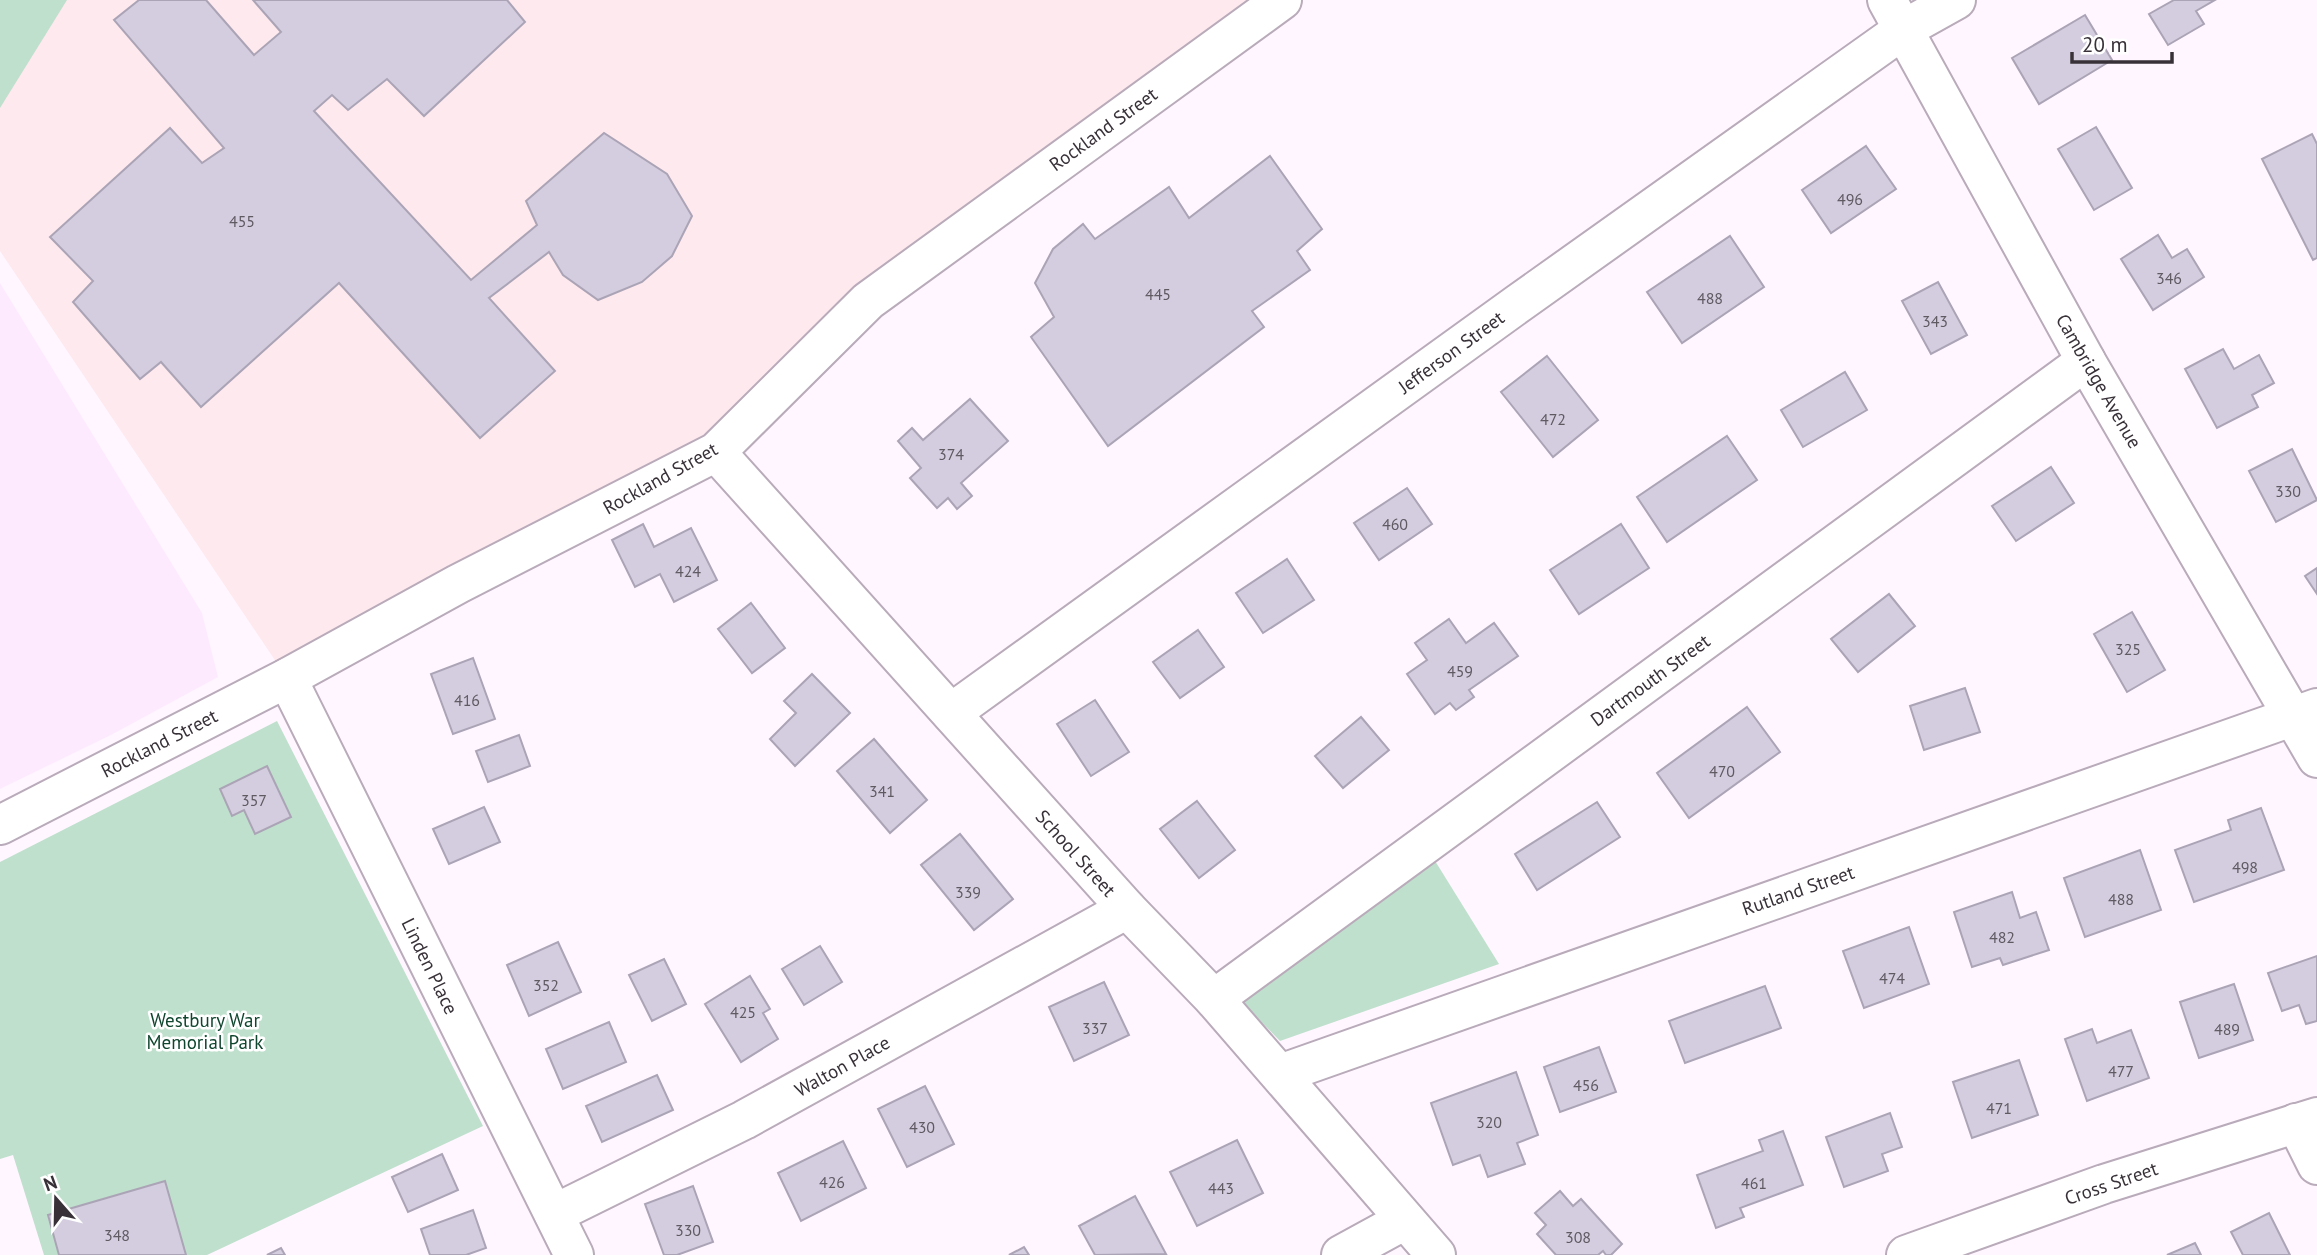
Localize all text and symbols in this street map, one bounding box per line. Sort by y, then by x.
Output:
scale bar [2072,21,2172,65]
text: 20 m [2082,31,2128,58]
street label: Rockland Street [1044,82,1162,176]
house number: 496 [1837,189,1863,209]
house number: 455 [229,211,255,231]
house number: 346 [2156,268,2182,288]
house number: 445 [1145,284,1171,304]
house number: 488 [1697,288,1723,308]
street label: Jefferson Street [1392,305,1509,399]
street label: Cambridge Avenue [2051,310,2147,452]
house number: 343 [1922,311,1948,331]
house number: 472 [1540,409,1566,429]
street label: Rockland Street [598,436,722,519]
house number: 374 [938,444,964,464]
house number: 330 [2275,481,2301,501]
house number: 460 [1382,514,1408,534]
house number: 424 [675,561,701,581]
street label: Dartmouth Street [1586,628,1715,731]
house number: 325 [2115,639,2141,659]
house number: 459 [1447,661,1473,681]
house number: 416 [454,690,480,710]
street label: Rockland Street [97,703,222,783]
house number: 470 [1709,761,1735,781]
house number: 341 [869,781,895,801]
house number: 357 [241,790,267,810]
street label: School Street [1031,805,1122,902]
house number: 498 [2232,857,2258,877]
street label: Rutland Street [1739,859,1858,920]
house number: 339 [955,882,981,902]
house number: 488 [2108,889,2134,909]
street label: Linden Place [396,914,464,1018]
house number: 482 [1989,927,2015,947]
house number: 474 [1879,968,1905,988]
house number: 352 [533,975,559,995]
house number: 425 [730,1002,756,1022]
park label: Westbury War Memorial Park [147,1008,263,1054]
house number: 337 [1082,1018,1108,1038]
house number: 489 [2214,1019,2240,1039]
street label: Walton Place [790,1030,894,1102]
house number: 477 [2108,1061,2134,1081]
house number: 456 [1573,1075,1599,1095]
house number: 471 [1986,1098,2012,1118]
house number: 320 [1476,1112,1502,1132]
house number: 430 [909,1117,935,1137]
street label: Cross Street [2061,1156,2161,1210]
north arrow [21,1164,91,1234]
text: N [40,1170,60,1196]
house number: 426 [819,1172,845,1192]
house number: 461 [1741,1173,1767,1193]
house number: 443 [1208,1178,1234,1198]
house number: 330 [675,1220,701,1240]
house number: 348 [104,1225,130,1245]
house number: 308 [1565,1227,1591,1247]

